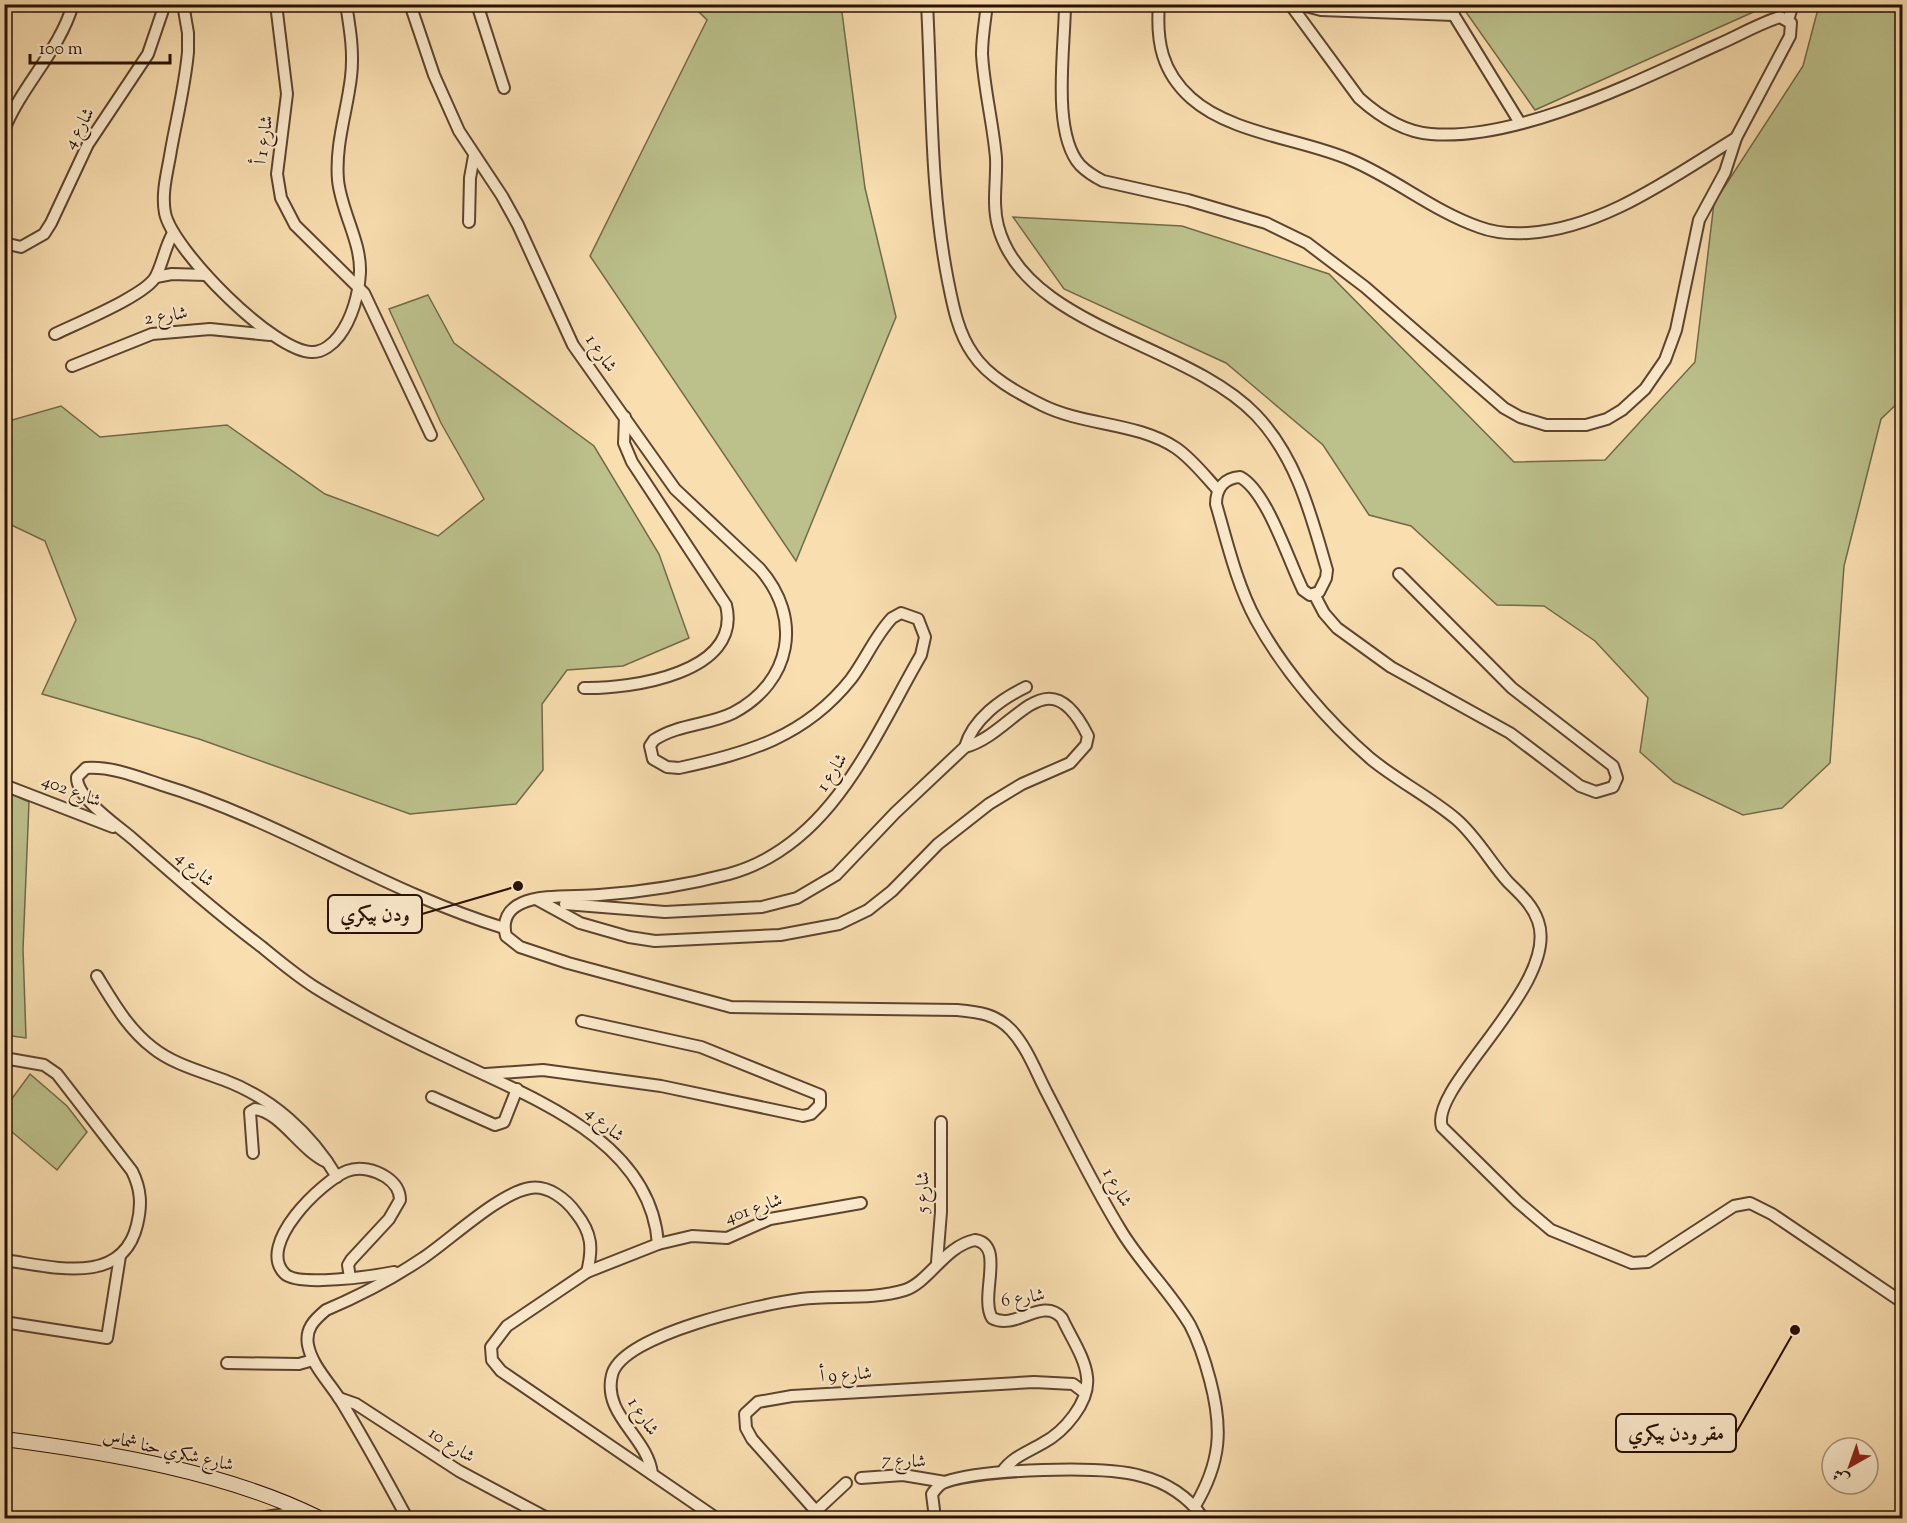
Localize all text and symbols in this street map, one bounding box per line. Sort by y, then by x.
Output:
scale bar [30,27,170,65]
text: 100 m [39,37,83,63]
street label: شارع 4 [58,103,102,155]
street label: شارع 1 أ [247,114,281,166]
street label: شارع 2 [143,301,189,333]
street label: شارع 1 [578,330,622,378]
street label: شارع 1 [811,749,855,797]
street label: شارع 402 [38,769,104,815]
street label: شارع 4 [169,846,219,894]
callout: ودن بيكري [328,895,422,933]
text: ودن بيكري [340,902,410,931]
street label: شارع 4 [579,1101,629,1149]
street label: شارع 1 [1095,1164,1137,1212]
street label: شارع 5 [911,1171,937,1214]
street label: شارع 401 [722,1188,786,1232]
street label: شارع 6 [999,1283,1047,1315]
street label: شارع 9 أ [819,1359,873,1391]
street label: شارع 1 [620,1393,664,1441]
callout: مقر ودن بيكري [1616,1414,1736,1452]
street label: شارع 10 [423,1421,479,1471]
text: مقر ودن بيكري [1628,1421,1724,1450]
street label: شارع شكري حنا شماس [100,1424,236,1480]
north arrow [1820,1436,1880,1496]
street label: شارع 7 [881,1448,927,1476]
text: ش [1828,1462,1855,1489]

